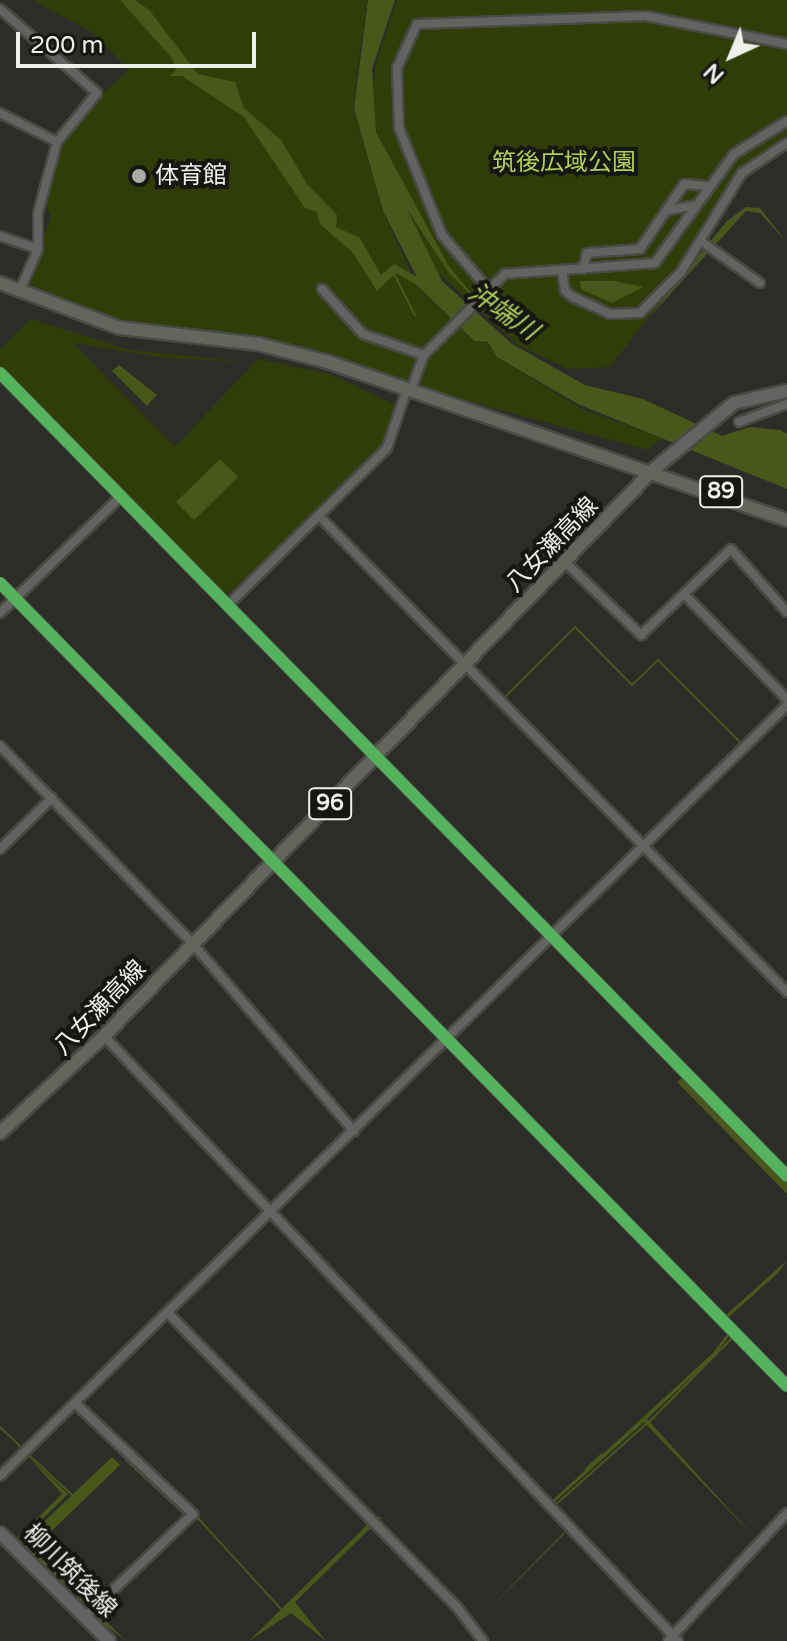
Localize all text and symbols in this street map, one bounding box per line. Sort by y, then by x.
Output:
scale bar [20,16,260,66]
north arrow [691,16,771,96]
text: 200 m [30,31,104,60]
text: N [699,58,730,89]
park label: 筑後広域公園 [492,149,636,177]
place label: 体育館 [155,162,227,190]
marker: 体育館 [130,167,148,185]
water label: 沖端川 [462,277,544,347]
road number: 89 [699,474,743,510]
street label: 八女瀬高線 [500,492,604,598]
road number: 96 [308,786,352,822]
street label: 八女瀬高線 [48,955,152,1061]
street label: 柳川筑後線 [17,1518,123,1624]

